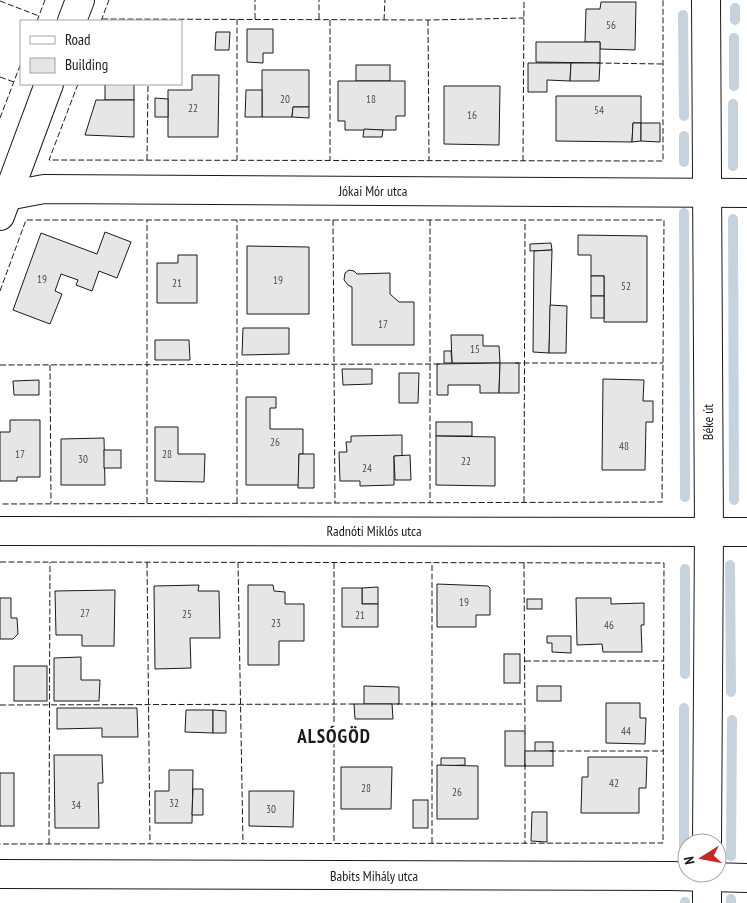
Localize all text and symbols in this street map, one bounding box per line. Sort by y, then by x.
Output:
house number: 56 [606,18,616,32]
legend [20,20,182,85]
text: Road [65,30,91,49]
text: Building [65,55,108,74]
house number: 20 [280,92,290,106]
house number: 18 [366,92,376,106]
house number: 22 [188,101,198,115]
house number: 54 [594,103,604,117]
house number: 16 [467,108,477,122]
street label: Jókai Mór utca [338,182,407,200]
house number: 19 [37,272,47,286]
house number: 19 [273,273,283,287]
house number: 21 [172,276,182,290]
house number: 52 [621,279,631,293]
house number: 17 [378,317,388,331]
house number: 15 [470,342,480,356]
street label: Béke út [699,404,717,440]
house number: 26 [270,435,280,449]
house number: 48 [619,439,629,453]
house number: 17 [15,447,25,461]
house number: 28 [162,447,172,461]
house number: 30 [78,452,88,466]
house number: 22 [461,454,471,468]
house number: 24 [362,461,372,475]
street label: Radnóti Miklós utca [326,522,422,540]
house number: 19 [459,595,469,609]
house number: 27 [80,606,90,620]
house number: 25 [182,607,192,621]
house number: 21 [355,608,365,622]
house number: 23 [271,616,281,630]
house number: 46 [604,618,614,632]
district label: ALSÓGÖD [296,724,371,748]
house number: 44 [621,724,631,738]
house number: 42 [609,776,619,790]
house number: 28 [361,781,371,795]
house number: 26 [452,785,462,799]
house number: 32 [169,796,179,810]
house number: 34 [71,798,81,812]
house number: 30 [266,802,276,816]
north arrow [677,833,727,883]
text: N [680,855,699,866]
street label: Babits Mihály utca [330,867,418,885]

